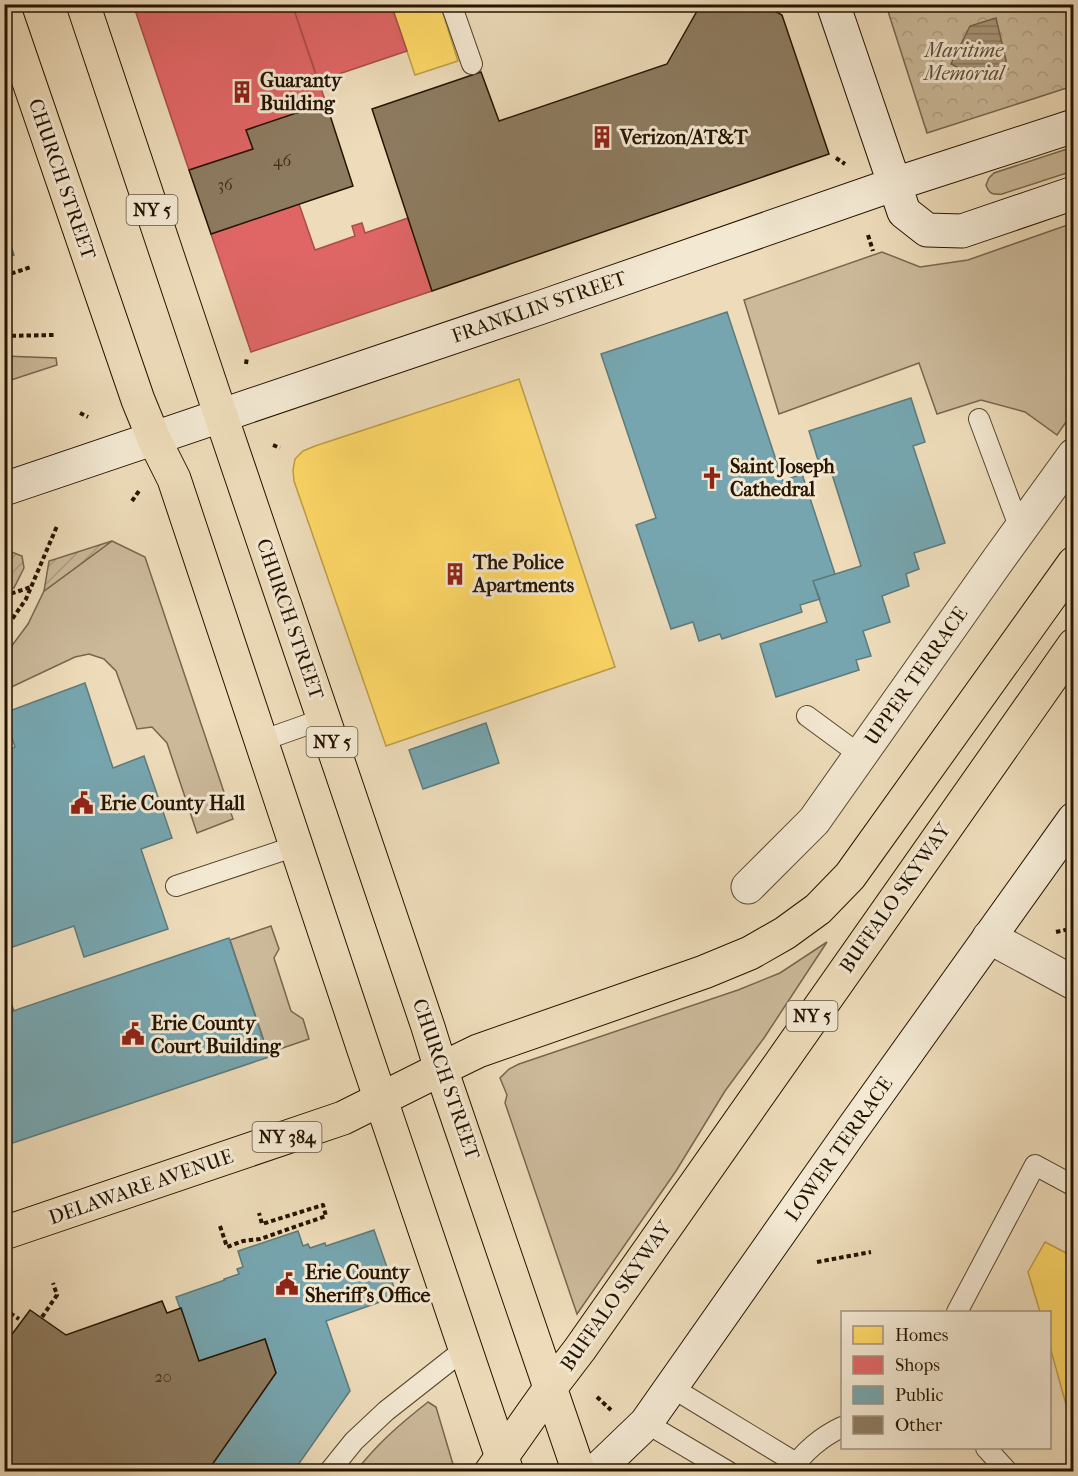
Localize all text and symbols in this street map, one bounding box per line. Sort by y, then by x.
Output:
park label: Maritime Memorial [922,39,1006,85]
place label: Guaranty Building [260,69,343,115]
building icon: Guaranty Building [229,79,255,105]
street label: CHURCH STREET [24,96,100,263]
building icon: Verizon/AT&T [589,124,615,150]
place label: Verizon/AT&T [619,126,749,149]
house number: 46 [273,151,291,170]
house number: 36 [217,175,233,194]
road number: NY 5 [126,195,178,225]
street label: FRANKLIN STREET [449,266,630,348]
place label: Saint Joseph Cathedral [730,455,836,501]
church icon: Saint Joseph Cathedral [699,465,725,491]
street label: CHURCH STREET [252,536,328,703]
place label: The Police Apartments [471,551,575,597]
building icon: The Police Apartments [442,561,468,587]
street label: UPPER TERRACE [860,602,972,750]
road number: NY 5 [306,727,358,757]
public building icon: Erie County Hall [69,790,95,816]
place label: Erie County Hall [100,792,246,815]
street label: BUFFALO SKYWAY [835,818,956,977]
street label: CHURCH STREET [408,996,484,1163]
road number: NY 5 [786,1001,838,1031]
place label: Erie County Court Building [151,1012,282,1058]
public building icon: Erie County Court Building [120,1021,146,1047]
street label: LOWER TERRACE [781,1072,897,1226]
road number: NY 384 [252,1122,322,1152]
street label: DELAWARE AVENUE [46,1145,236,1229]
street label: BUFFALO SKYWAY [556,1216,677,1375]
place label: Erie County Sheriff's Office [305,1261,430,1307]
public building icon: Erie County Sheriff's Office [274,1271,300,1297]
legend [841,1311,1051,1449]
text: Homes [895,1325,949,1346]
text: Shops [895,1355,940,1376]
house number: 20 [154,1367,172,1386]
text: Public [895,1385,943,1406]
text: Other [895,1415,943,1436]

